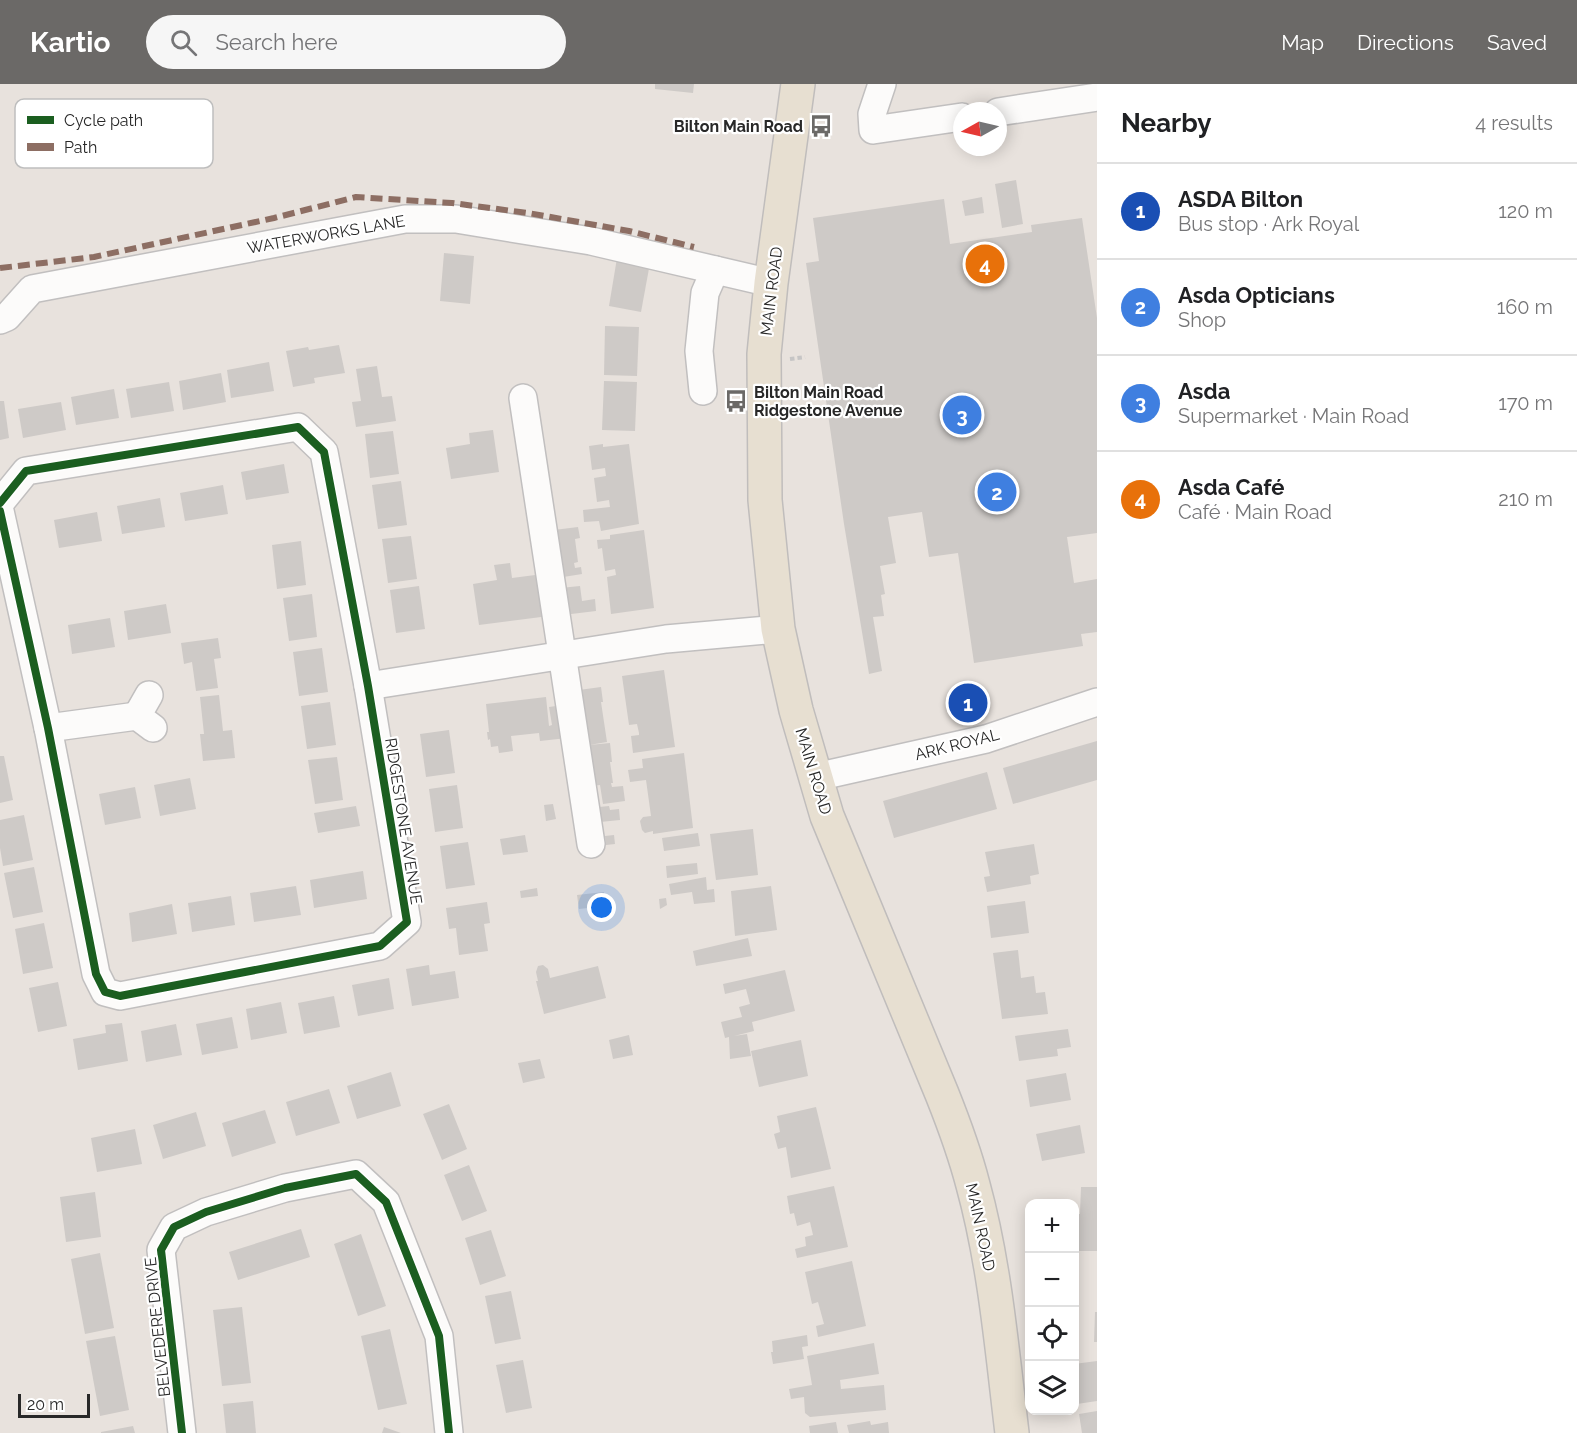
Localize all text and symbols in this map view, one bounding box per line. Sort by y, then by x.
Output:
search box [146,15,566,69]
text: Kartio [30,26,110,59]
icon: search [167,26,200,59]
text: Search here [215,29,338,55]
text: Map [1281,30,1324,55]
text: Directions [1357,30,1454,55]
text: Saved [1487,30,1547,55]
legend [15,99,213,168]
north arrow [953,102,1007,156]
text: Nearby [1121,108,1211,138]
text: Cycle path [64,111,143,130]
text: 4 results [1475,111,1553,135]
bus stop icon: Bilton Main Road [808,113,834,139]
place label: Bilton Main Road [674,117,803,136]
text: Path [64,138,97,157]
text: ASDA Bilton [1178,186,1303,212]
text: 1 [1136,199,1145,223]
text: 120 m [1498,199,1553,223]
street label: WATERWORKS LANE [246,211,407,258]
text: Bus stop · Ark Royal [1178,212,1359,236]
pin: 4 [966,242,1004,286]
street label: MAIN ROAD [757,245,786,337]
text: Asda Opticians [1178,282,1335,308]
text: 2 [1135,295,1146,319]
text: 160 m [1497,295,1553,319]
text: Shop [1178,308,1226,332]
text: Asda [1178,378,1230,404]
place label: Bilton Main Road Ridgestone Avenue [754,383,903,420]
bus stop icon: Bilton Main Road Ridgestone Avenue [723,388,749,414]
text: 3 [1135,391,1146,415]
text: 170 m [1498,391,1553,415]
pin: 3 [942,392,982,438]
text: Supermarket · Main Road [1178,404,1409,428]
pin: 2 [978,470,1016,514]
text: Asda Café [1178,474,1284,500]
text: 4 [1135,487,1146,511]
text: 210 m [1498,487,1553,511]
text: Café · Main Road [1178,500,1332,524]
pin: 1 [948,680,988,726]
street label: ARK ROYAL [913,725,1002,764]
street label: MAIN ROAD [791,726,836,817]
street label: RIDGESTONE AVENUE [381,736,426,906]
your location [587,893,616,922]
street label: MAIN ROAD [962,1181,999,1273]
map controls [1025,1199,1079,1415]
button: + [1025,1199,1079,1253]
button: − [1025,1253,1079,1307]
street label: BELVEDERE DRIVE [141,1256,174,1398]
button: locate [1025,1307,1079,1361]
button: layers [1025,1361,1079,1415]
scale bar [18,1391,90,1418]
text: 20 m [27,1395,64,1414]

